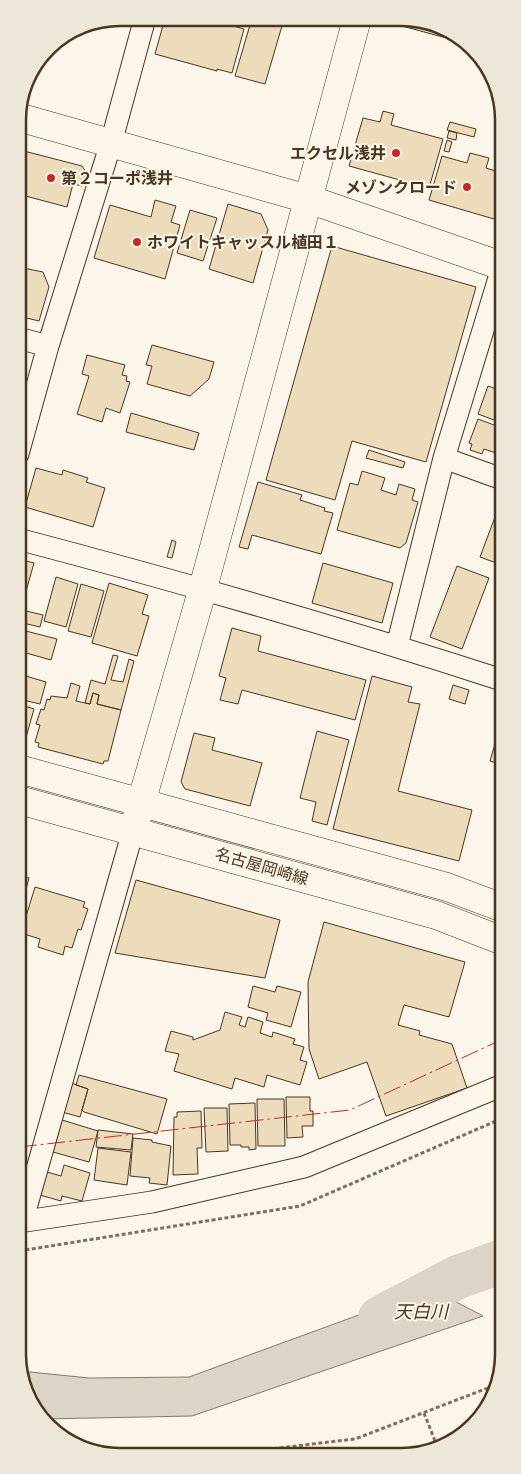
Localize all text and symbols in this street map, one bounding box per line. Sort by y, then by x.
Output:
place label: エクセル浅井 [290,143,386,163]
marker: エクセル浅井 [390,147,402,159]
place label: 第２コーポ浅井 [61,168,173,188]
marker: 第２コーポ浅井 [45,172,57,184]
place label: メゾンクロード [345,177,457,197]
marker: メゾンクロード [461,181,473,193]
place label: ホワイトキャッスル植田１ [147,232,339,252]
marker: ホワイトキャッスル植田１ [131,236,143,248]
street label: 名古屋岡崎線 [213,843,311,889]
water label: 天白川 [394,1300,450,1322]

